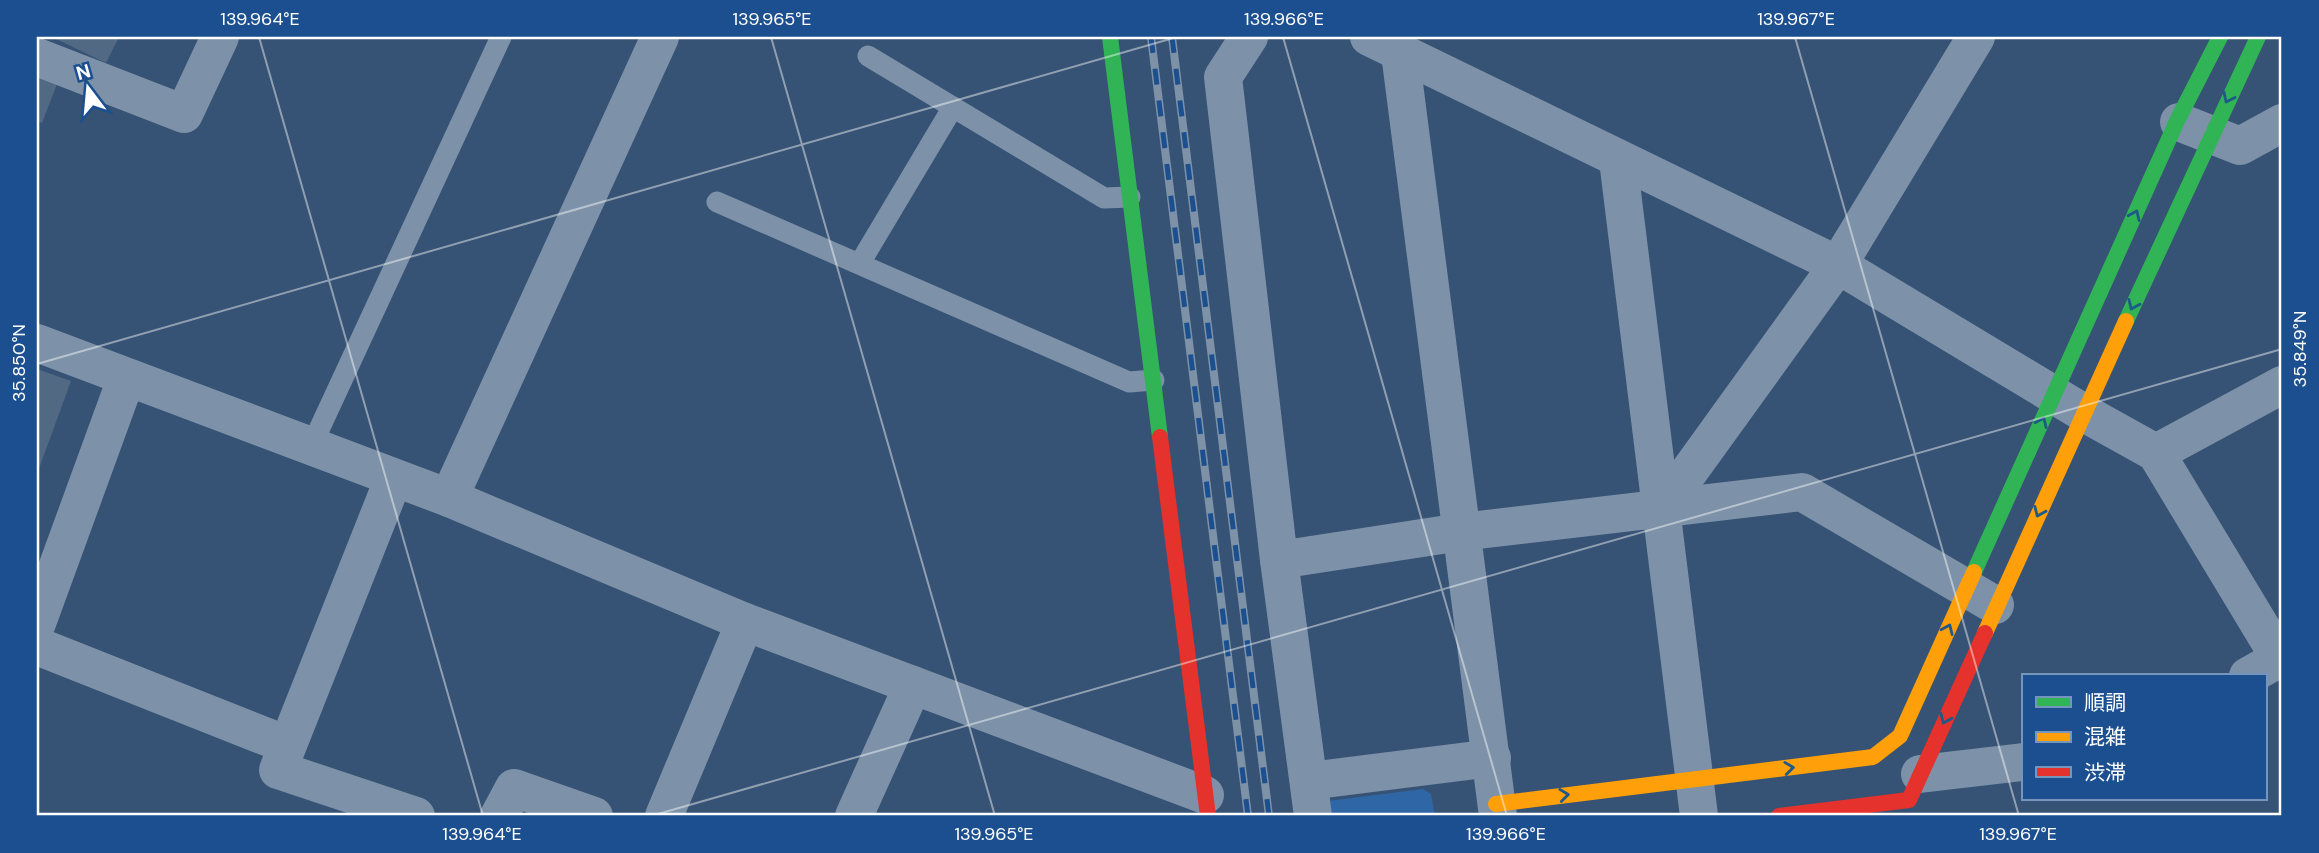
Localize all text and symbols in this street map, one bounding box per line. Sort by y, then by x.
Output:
text: 139.964°E [220,7,300,31]
text: 139.965°E [732,7,812,31]
text: 139.966°E [1244,7,1324,31]
text: 139.967°E [1757,7,1835,31]
north arrow [52,52,122,122]
text: N [73,58,94,86]
one-way arrow [2222,91,2236,103]
one-way arrow [2127,209,2141,222]
one-way arrow [2127,298,2141,310]
text: 35.849°N [2288,311,2312,387]
text: 35.850°N [7,324,31,402]
one-way arrow [2034,417,2048,429]
one-way arrow [2033,505,2047,517]
one-way arrow [1940,624,1954,636]
legend [2022,674,2266,800]
text: 順調 [2084,689,2126,717]
one-way arrow [1939,712,1953,724]
text: 混雑 [2084,723,2126,751]
text: 渋滞 [2084,759,2126,787]
one-way arrow [1784,760,1795,775]
one-way arrow [1558,788,1570,803]
text: 139.964°E [442,822,522,846]
text: 139.965°E [954,822,1034,846]
text: 139.966°E [1466,822,1546,846]
text: 139.967°E [1979,822,2057,846]

